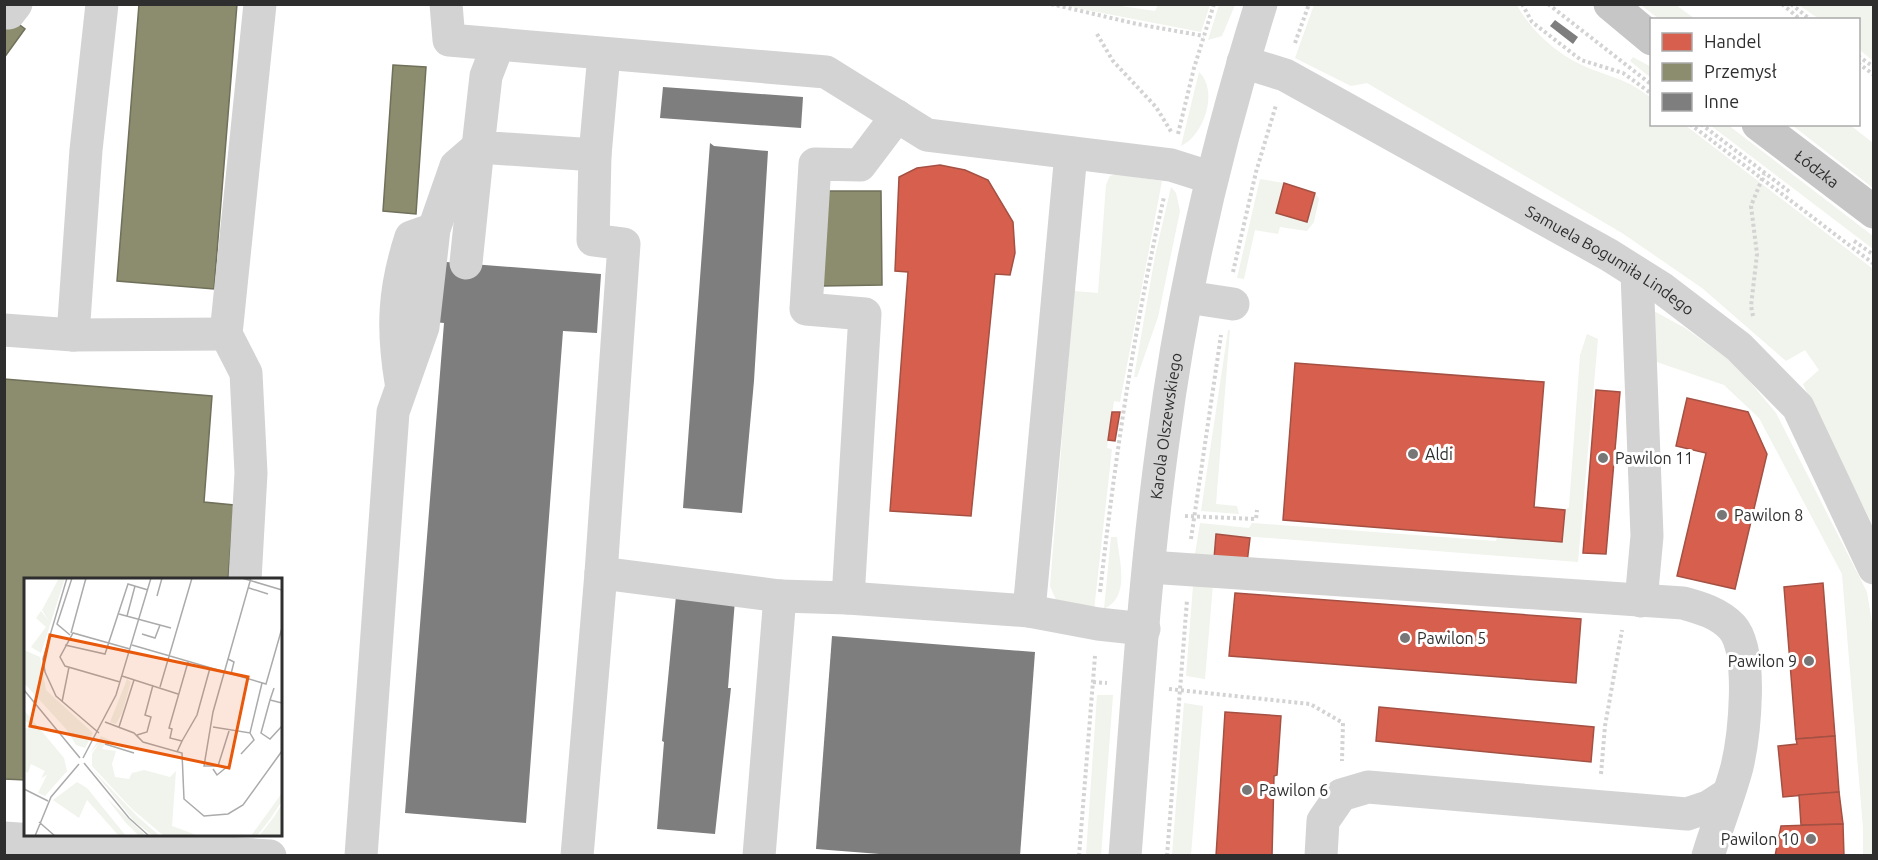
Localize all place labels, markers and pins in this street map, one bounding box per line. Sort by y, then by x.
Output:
place label: Aldi [1425,445,1453,463]
marker: Aldi [1406,447,1420,461]
place label: Pawilon 11 [1615,449,1693,467]
marker: Pawilon 11 [1596,451,1610,465]
place label: Pawilon 8 [1734,506,1803,524]
marker: Pawilon 8 [1715,508,1729,522]
place label: Pawilon 5 [1417,629,1486,647]
marker: Pawilon 5 [1398,631,1412,645]
place label: Pawilon 9 [1728,652,1797,670]
marker: Pawilon 9 [1802,654,1816,668]
place label: Pawilon 6 [1259,781,1328,799]
marker: Pawilon 6 [1240,783,1254,797]
place label: Pawilon 10 [1721,830,1799,848]
marker: Pawilon 10 [1804,832,1818,846]

